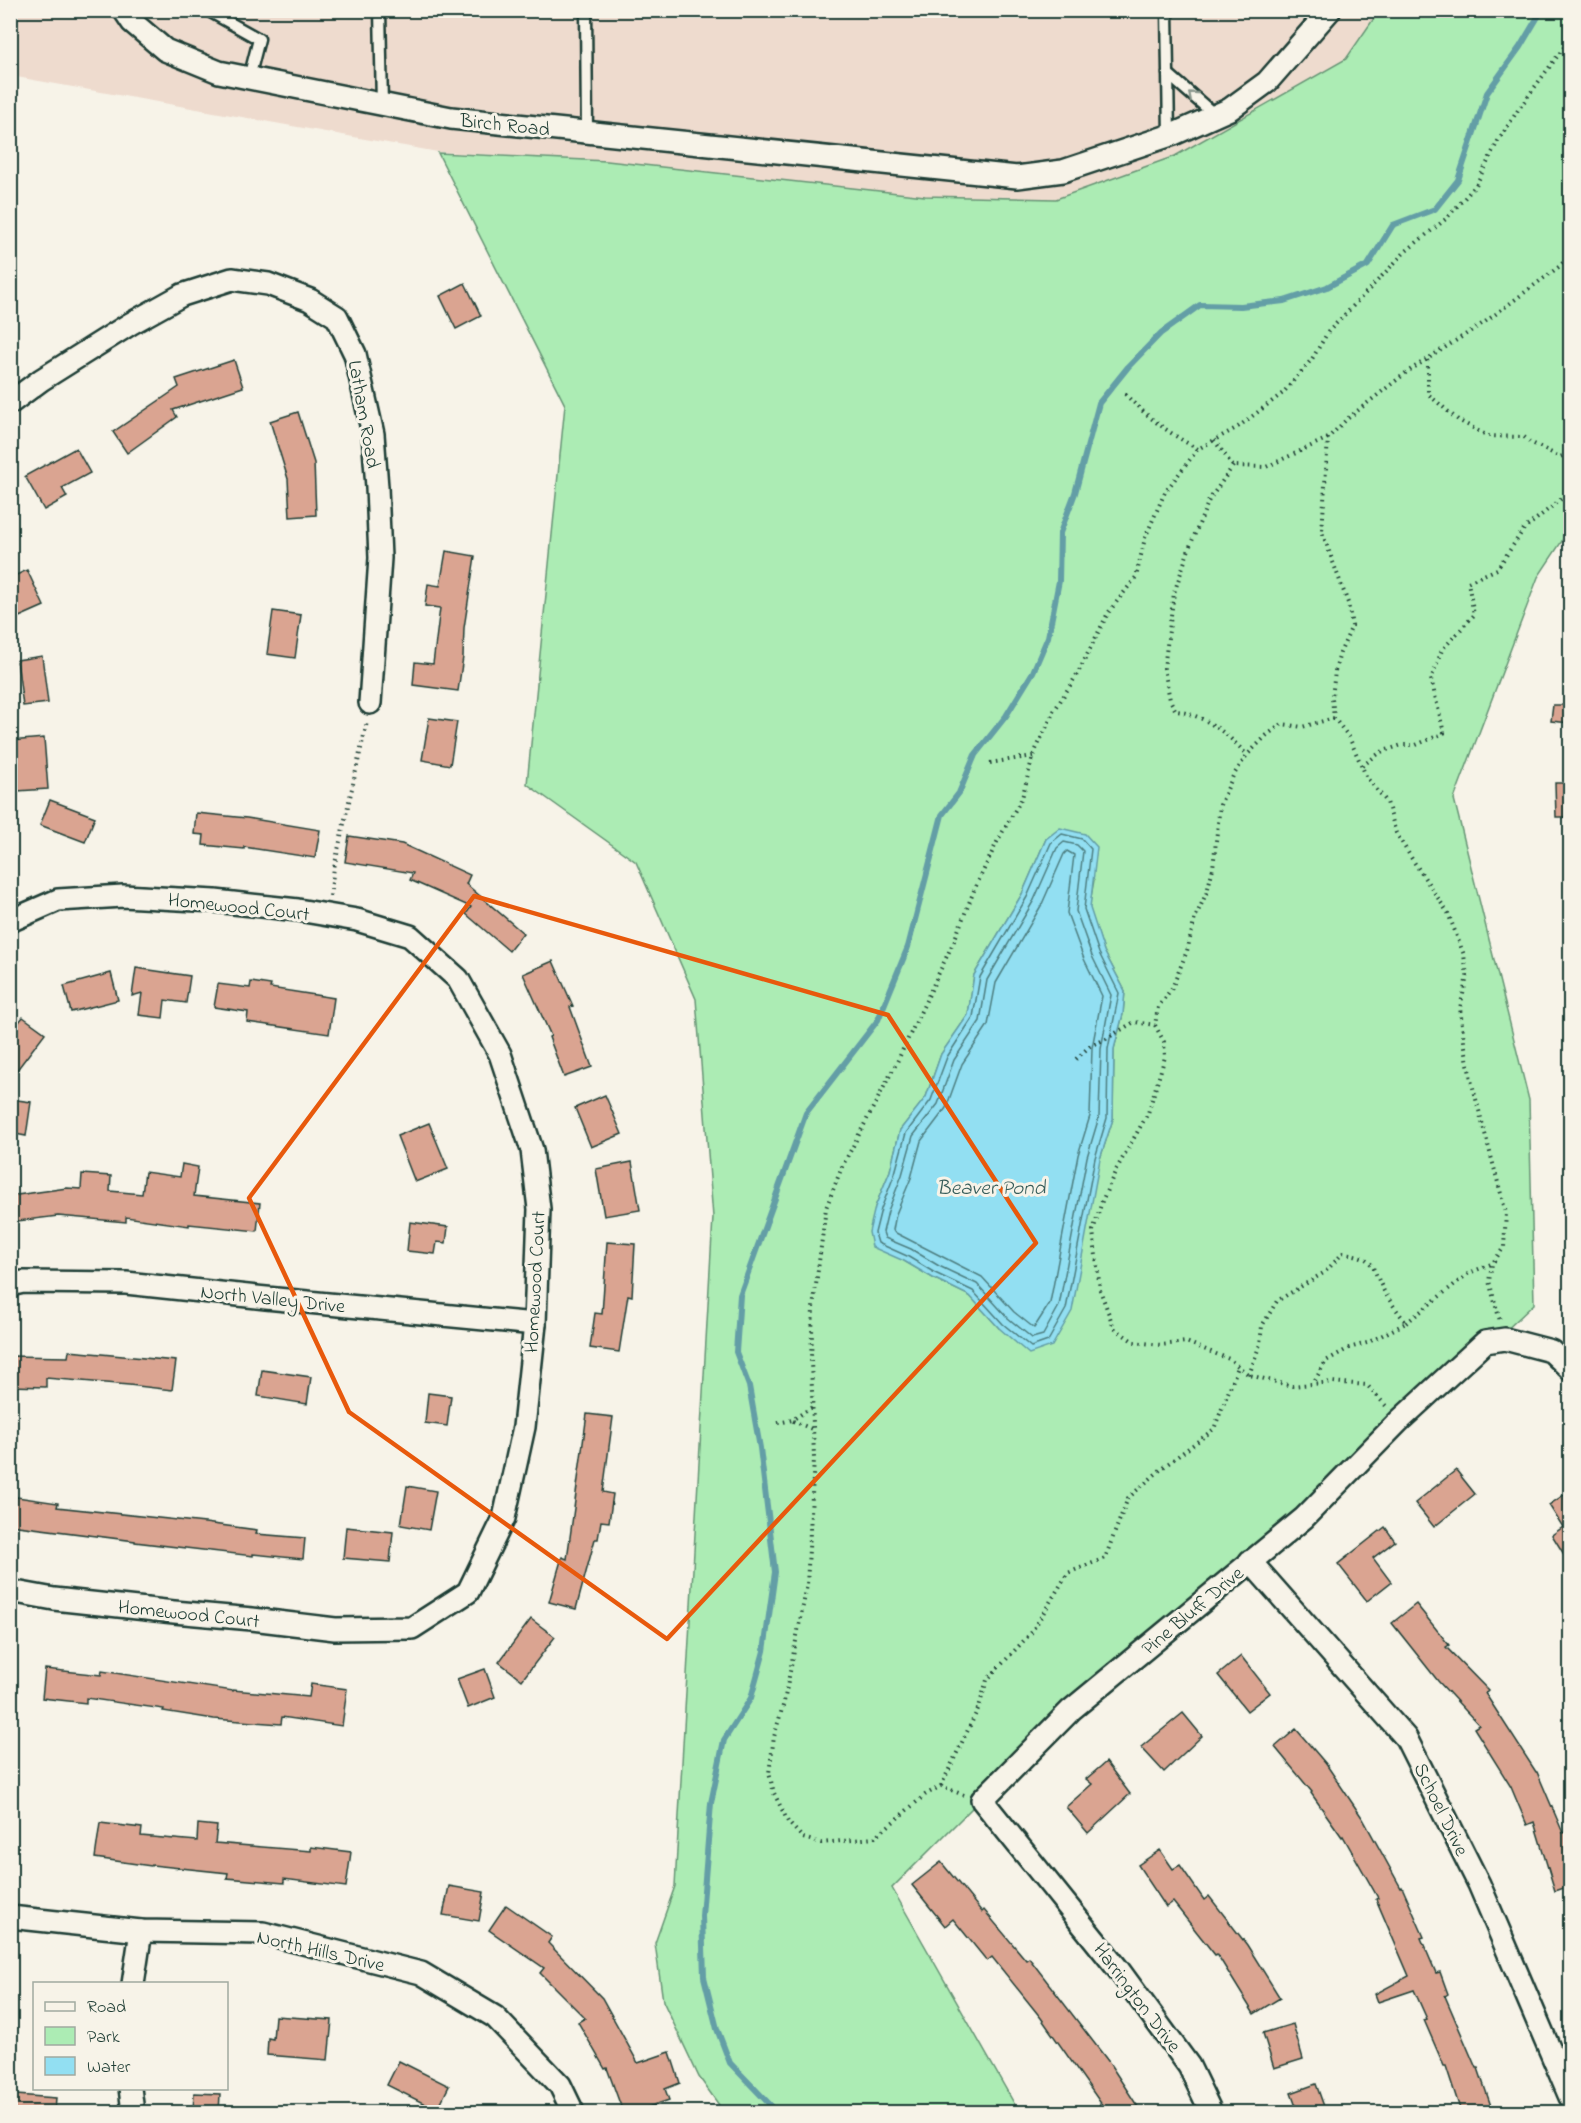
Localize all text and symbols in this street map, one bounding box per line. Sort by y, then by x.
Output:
one-way arrow [1188,91,1199,102]
street label: Birch Road [457,107,551,146]
street label: Latham Road [339,358,386,471]
street label: Homewood Court [167,887,311,930]
water label: Beaver Pond [937,1174,1047,1204]
street label: Homewood Court [518,1210,555,1354]
street label: North Valley Drive [199,1278,346,1322]
street label: Pine Bluff Drive [1136,1560,1251,1663]
street label: Homewood Court [117,1594,261,1637]
street label: Schoel Drive [1405,1758,1475,1862]
street label: North Hills Drive [254,1924,387,1981]
street label: Harrington Drive [1084,1937,1187,2060]
legend [33,1982,228,2090]
text: Road [87,1995,126,2021]
text: Park [87,2025,120,2051]
text: Water [87,2055,131,2081]

